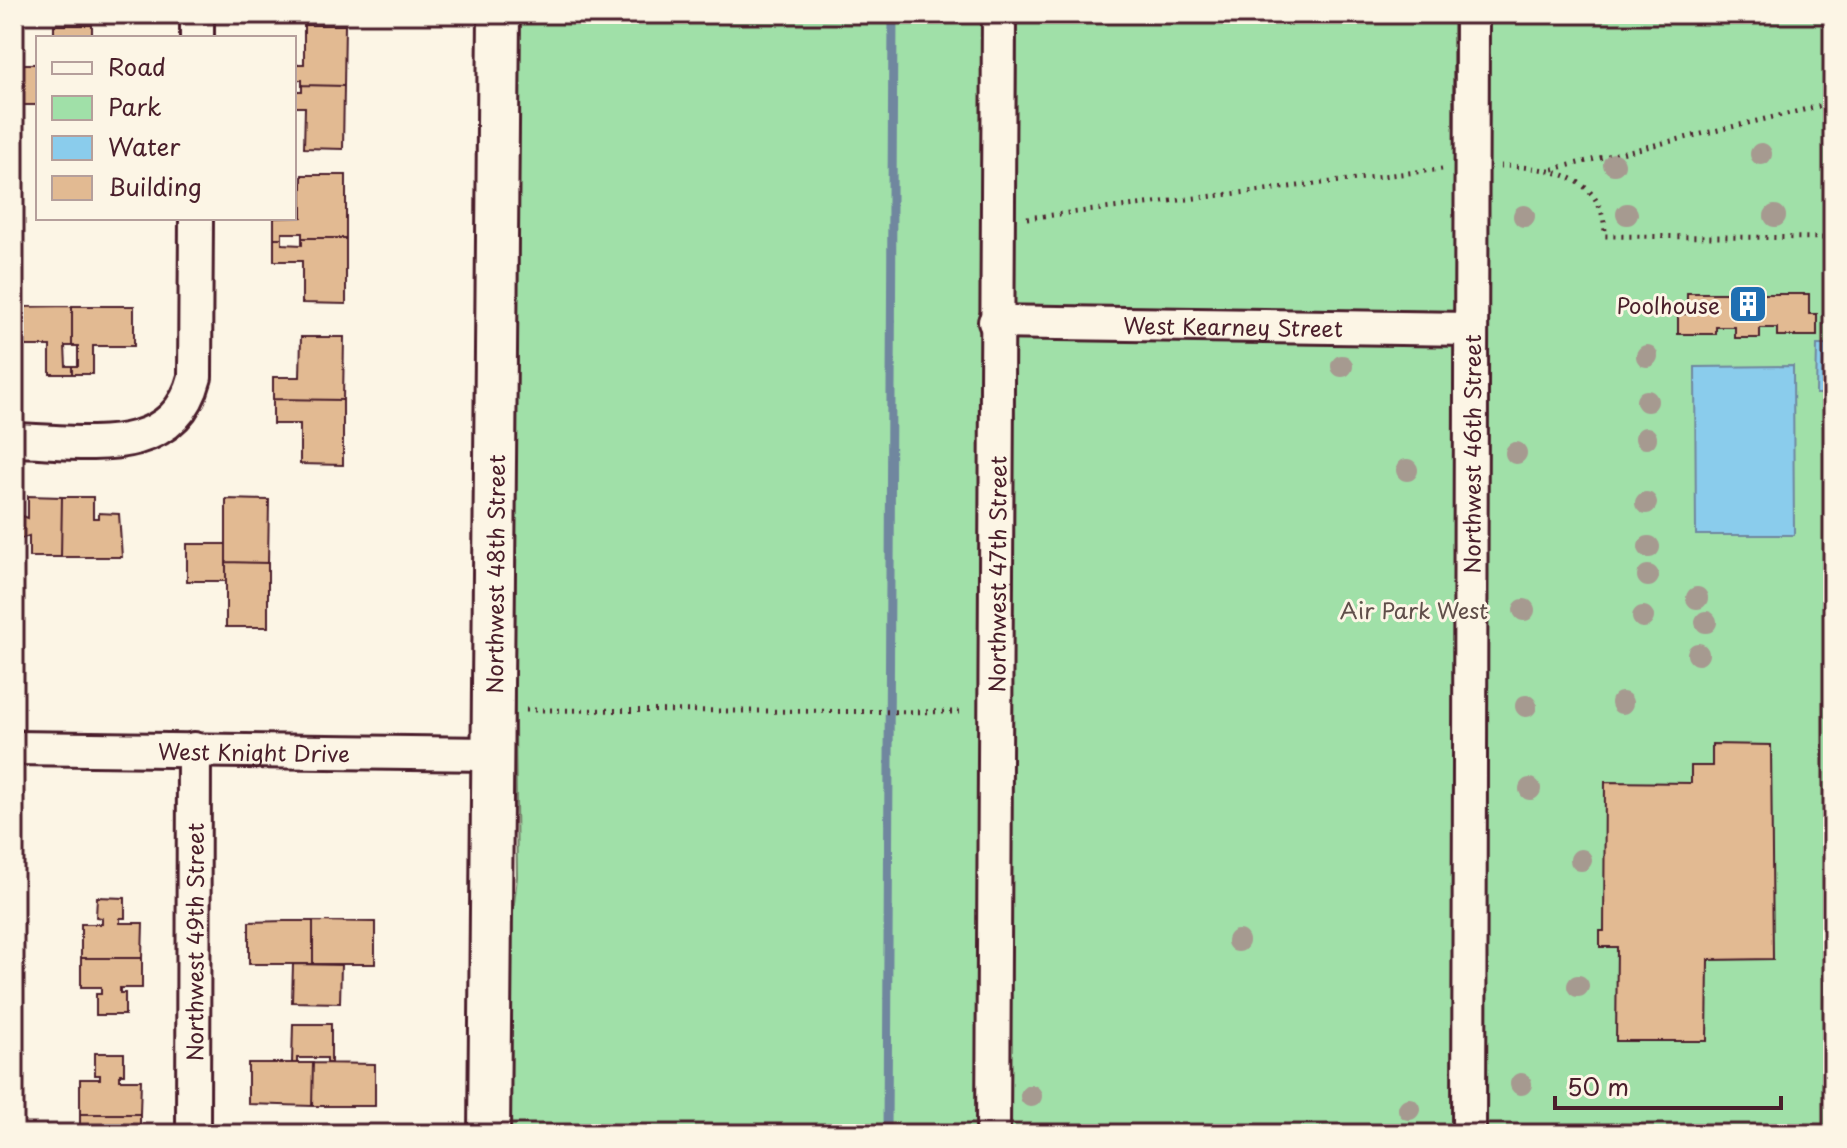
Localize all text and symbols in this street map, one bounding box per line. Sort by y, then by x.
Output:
legend [36,36,296,220]
text: Road [108,48,166,84]
text: Park [108,88,162,124]
text: Water [108,128,181,164]
text: Building [108,168,202,204]
building icon: Poolhouse [1727,283,1769,325]
place label: Poolhouse [1616,288,1720,321]
street label: West Kearney Street [1123,307,1343,344]
street label: Northwest 46th Street [1454,334,1488,574]
street label: Northwest 48th Street [476,454,512,694]
street label: Northwest 47th Street [979,456,1013,692]
park label: Air Park West [1340,593,1488,626]
street label: West Knight Drive [158,733,350,769]
street label: Northwest 49th Street [177,823,210,1061]
scale bar [1555,1060,1781,1110]
text: 50 m [1567,1068,1629,1104]

